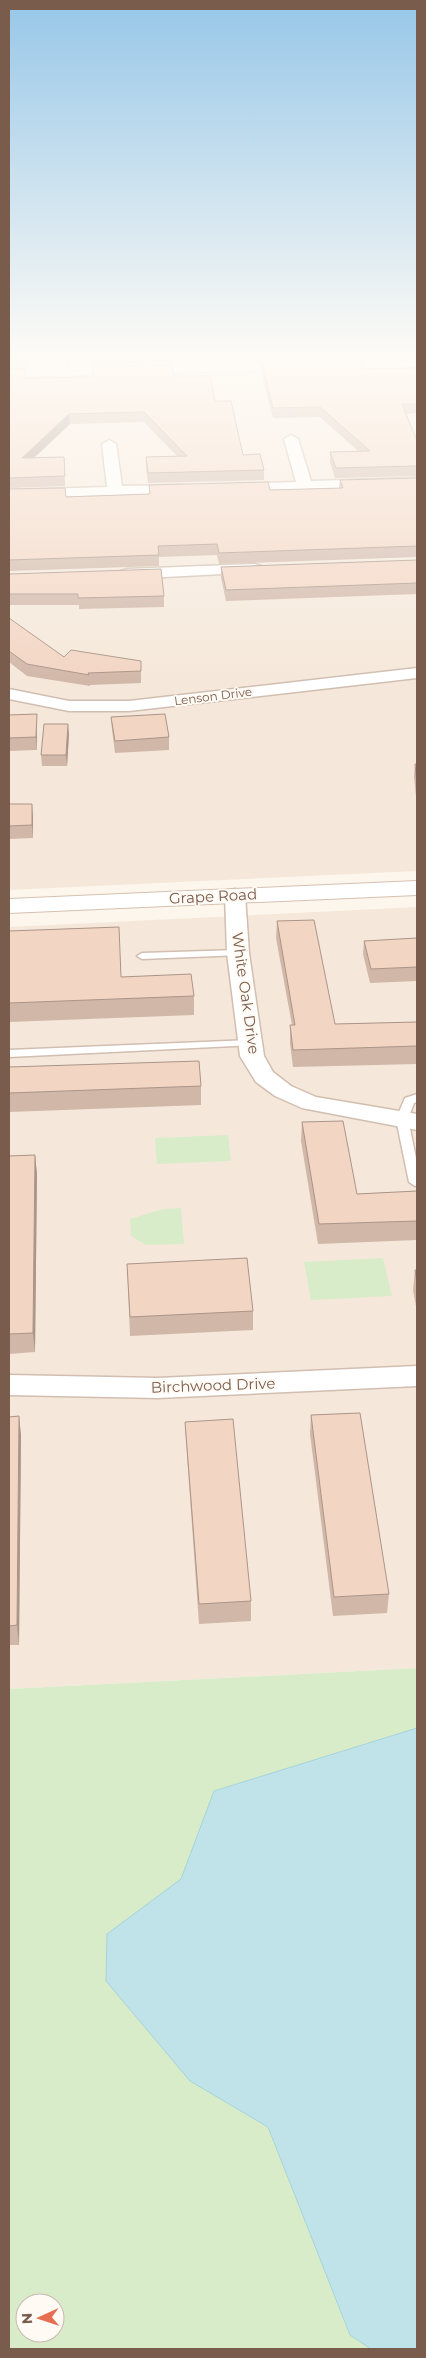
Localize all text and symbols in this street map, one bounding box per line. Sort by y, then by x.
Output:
street label: Lenson Drive [173,684,253,708]
street label: Grape Road [168,884,258,908]
street label: White Oak Drive [228,931,264,1055]
street label: Birchwood Drive [150,1373,276,1397]
north arrow [15,2293,65,2343]
text: N [18,2313,36,2325]

